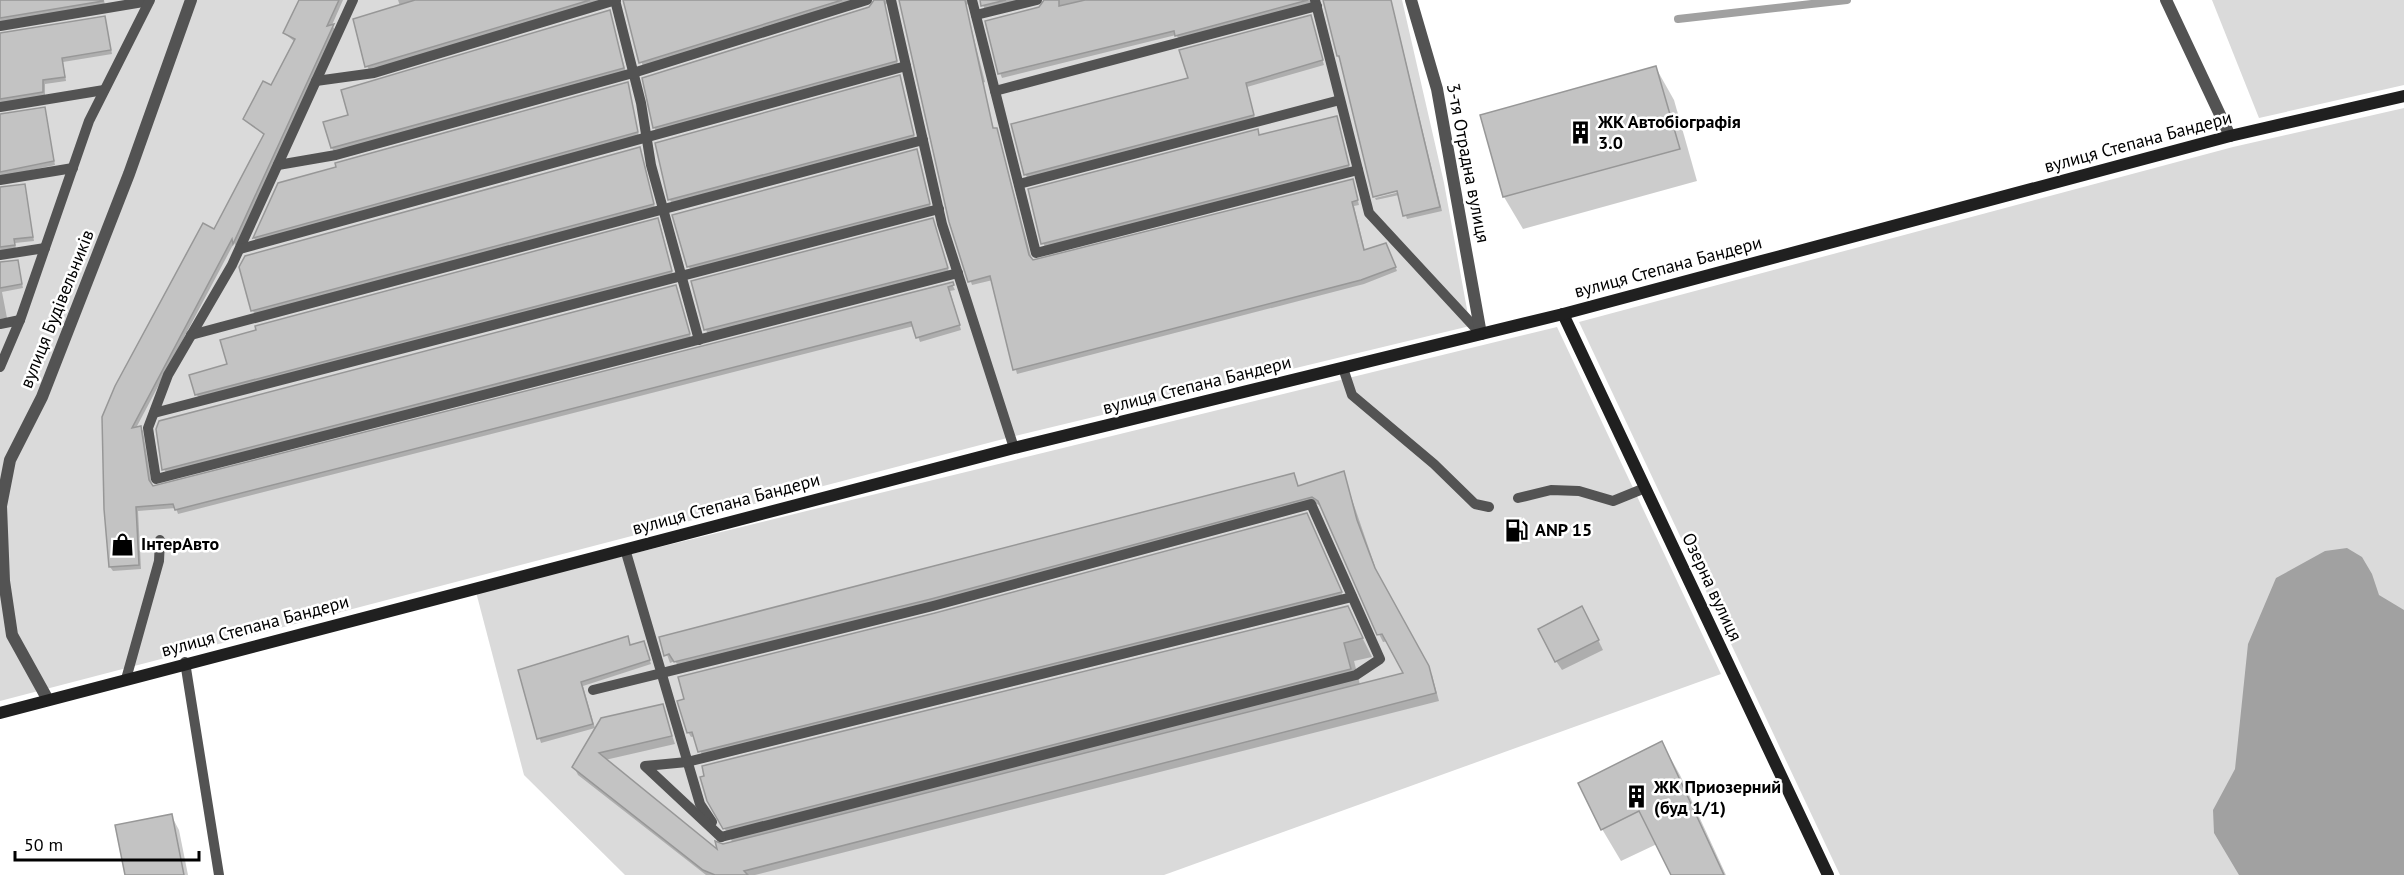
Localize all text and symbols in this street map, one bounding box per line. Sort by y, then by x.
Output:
street label: 3-тя Отрадна вулиця [1442,81,1495,245]
street label: вулиця Степана Бандери [2041,105,2234,178]
place label: ЖК Автобіографія 3.0 [1597,110,1741,154]
building icon: ЖК Автобіографія 3.0 [1567,119,1593,145]
street label: вулиця Будівельників [14,226,99,391]
street label: вулиця Степана Бандери [1571,230,1764,303]
street label: вулиця Степана Бандери [1100,350,1293,419]
street label: вулиця Степана Бандери [629,467,822,540]
fuel station icon: ANP 15 [1504,517,1530,543]
place label: ANP 15 [1535,518,1592,541]
street label: Озерна вулиця [1677,529,1748,645]
shop icon: ІнтерАвто [110,531,136,557]
place label: ІнтерАвто [141,532,219,555]
street label: вулиця Степана Бандери [158,589,351,662]
place label: ЖК Приозерний (буд 1/1) [1653,775,1781,819]
building icon: ЖК Приозерний (буд 1/1) [1623,784,1649,810]
scale bar [15,824,200,862]
text: 50 m [24,833,63,856]

